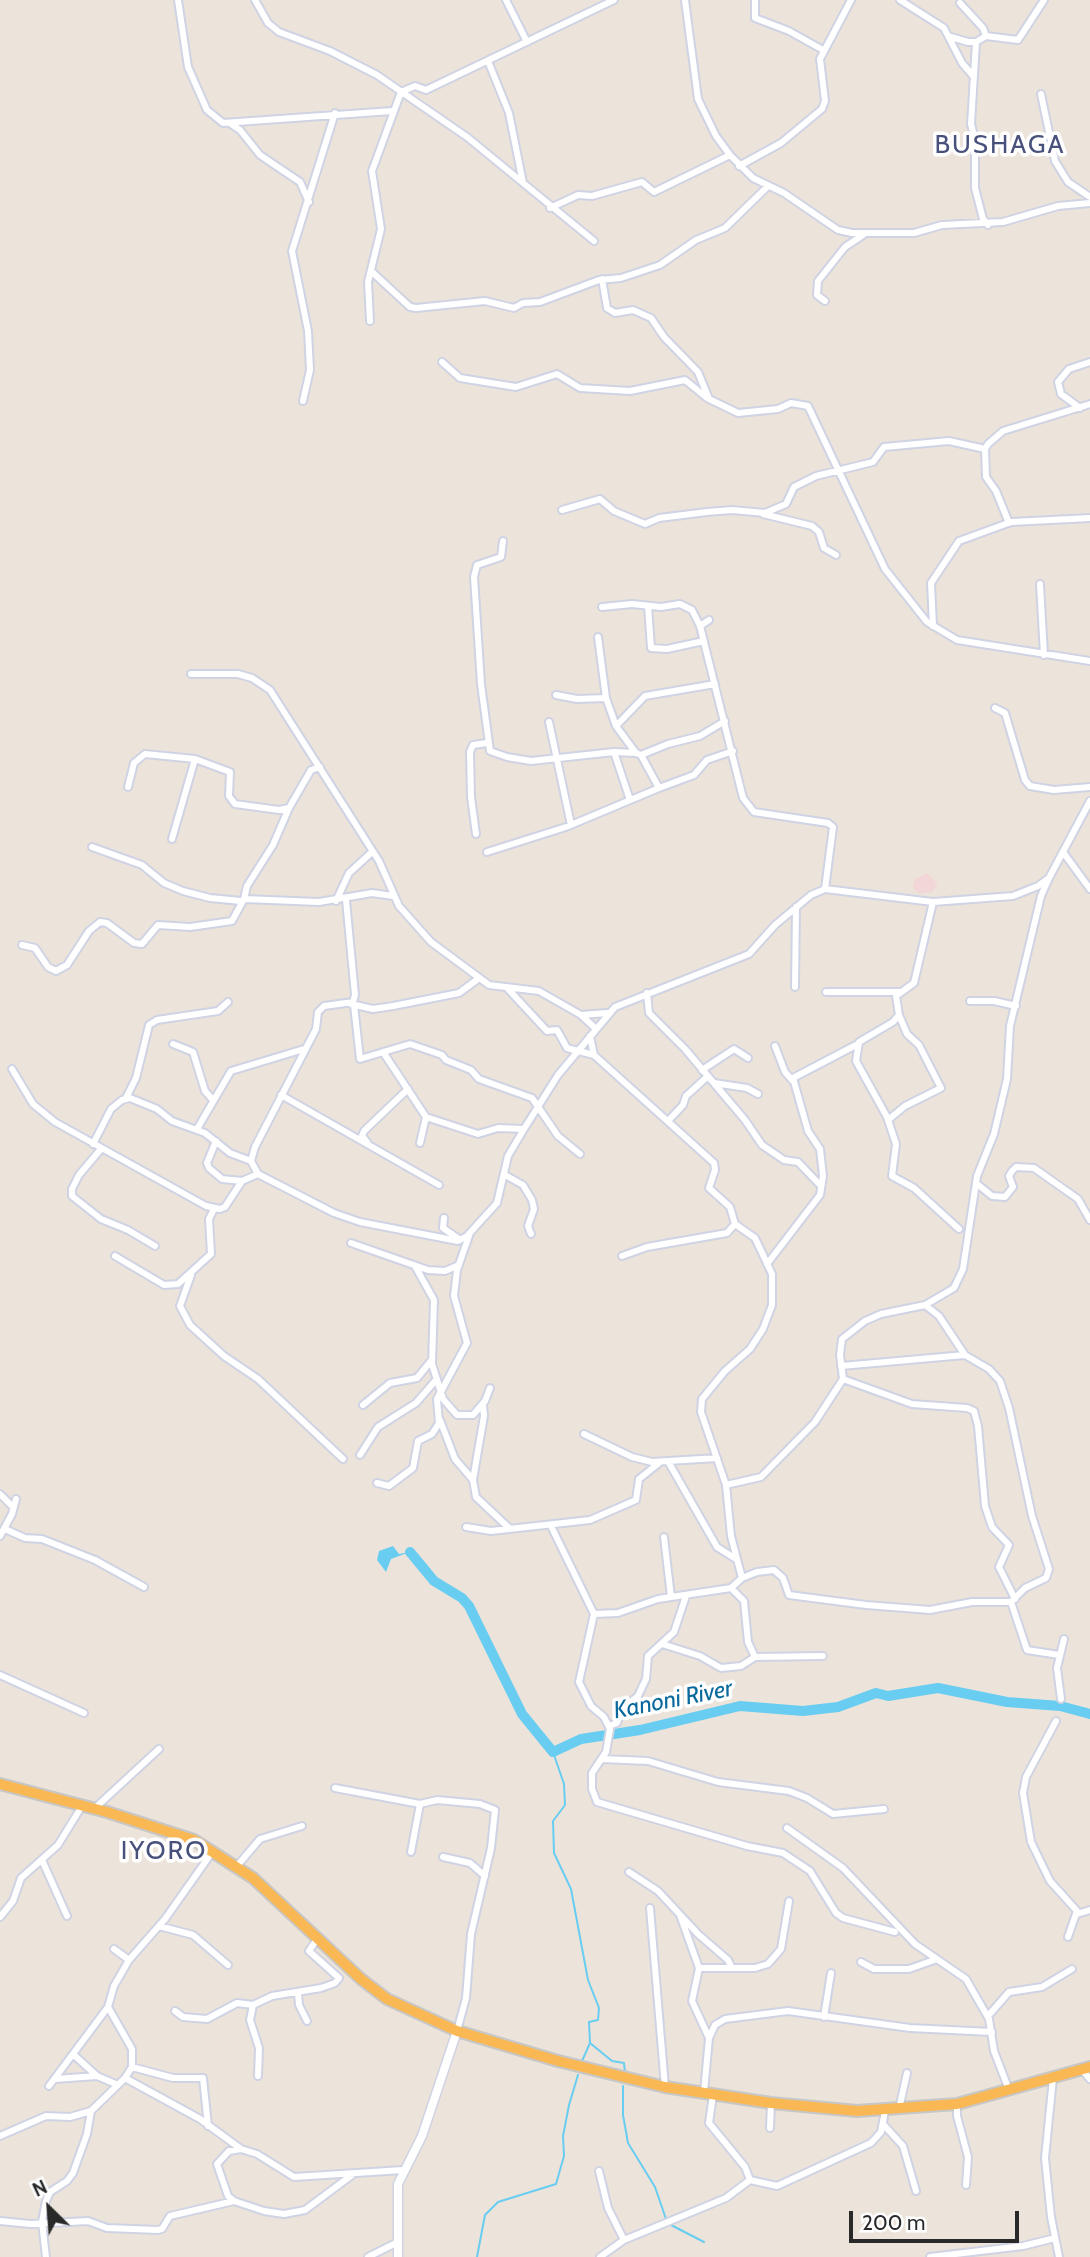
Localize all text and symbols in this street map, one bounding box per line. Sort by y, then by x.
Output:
district label: BUSHAGA [935,129,1065,161]
water label: Kanoni River [611,1674,735,1726]
district label: IYORO [121,1835,207,1867]
north arrow [14,2173,84,2243]
text: N [29,2175,51,2202]
scale bar [852,2198,1022,2242]
text: 200 m [862,2210,925,2235]

